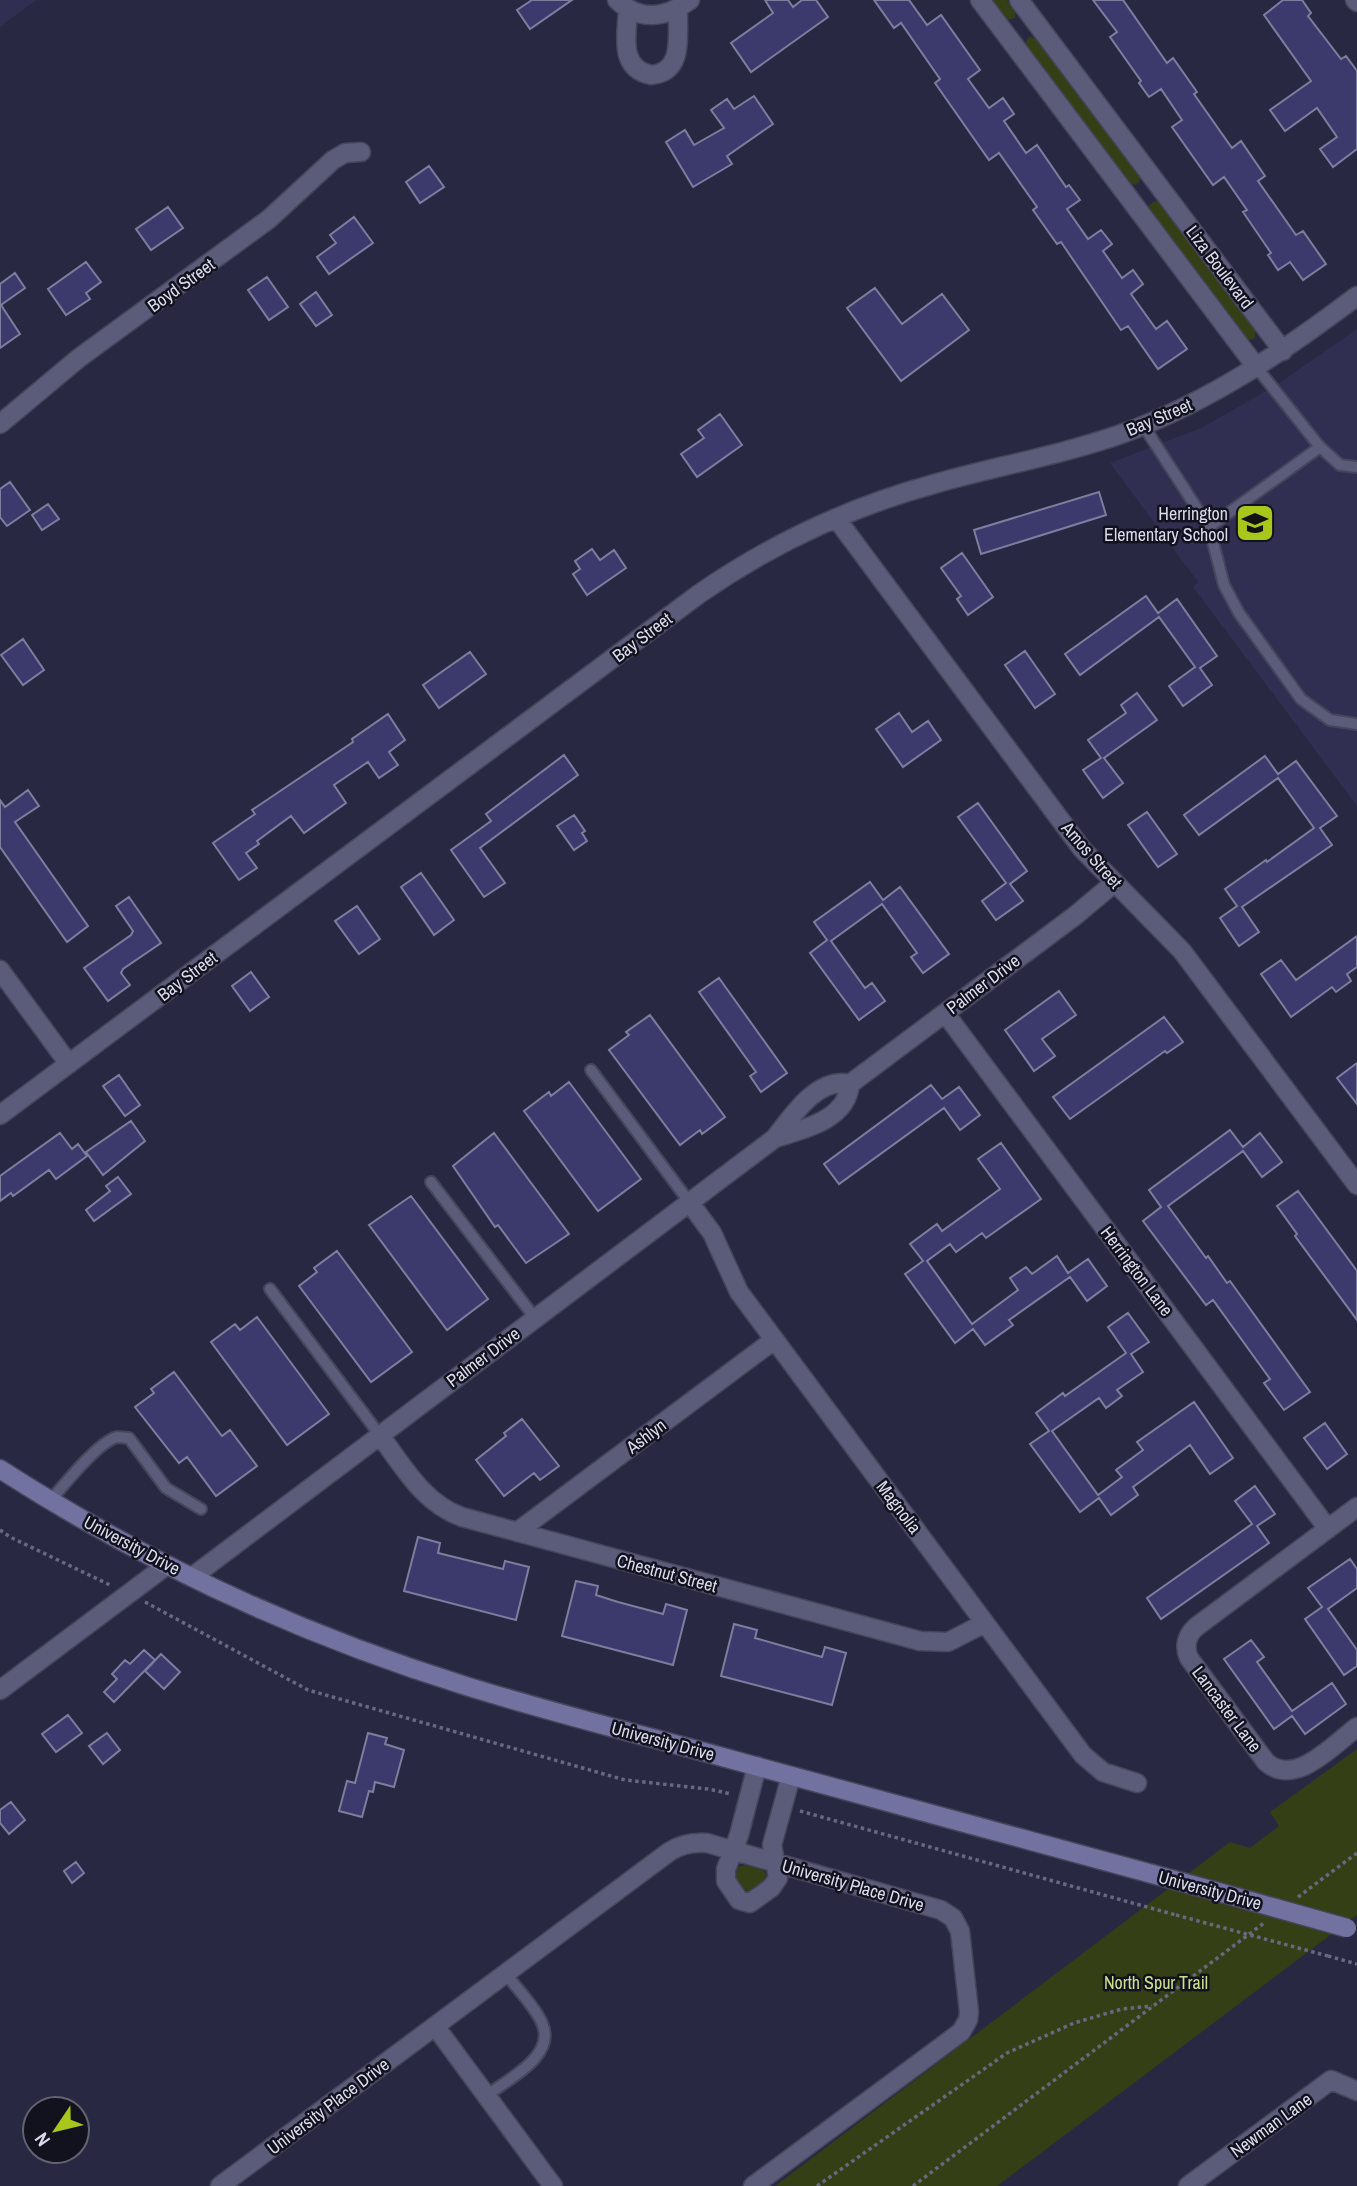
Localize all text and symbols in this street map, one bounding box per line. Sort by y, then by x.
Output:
street label: Liza Boulevard [1180,220,1260,314]
street label: Boyd Street [142,252,220,318]
street label: Bay Street [1122,392,1196,442]
place label: Herrington Elementary School [1104,501,1228,547]
school or university icon: Herrington Elementary School [1234,502,1276,544]
street label: Bay Street [607,606,677,668]
street label: Amos Street [1055,815,1128,894]
street label: Bay Street [152,945,222,1007]
street label: Palmer Drive [941,948,1025,1020]
street label: Herrington Lane [1095,1221,1179,1321]
street label: Palmer Drive [441,1321,525,1393]
street label: Ashlyn [620,1413,671,1460]
street label: Magnolia [871,1475,927,1539]
street label: University Drive [79,1509,185,1581]
street label: Chestnut Street [614,1548,720,1598]
street label: Lancaster Lane [1186,1661,1268,1757]
street label: University Drive [609,1715,717,1767]
street label: University Place Drive [779,1853,927,1917]
street label: University Drive [1156,1864,1264,1916]
park label: North Spur Trail [1104,1970,1208,1995]
street label: University Place Drive [262,2052,394,2160]
street label: Newman Lane [1225,2087,1317,2163]
north arrow [21,2095,91,2165]
text: N [28,2128,56,2152]

